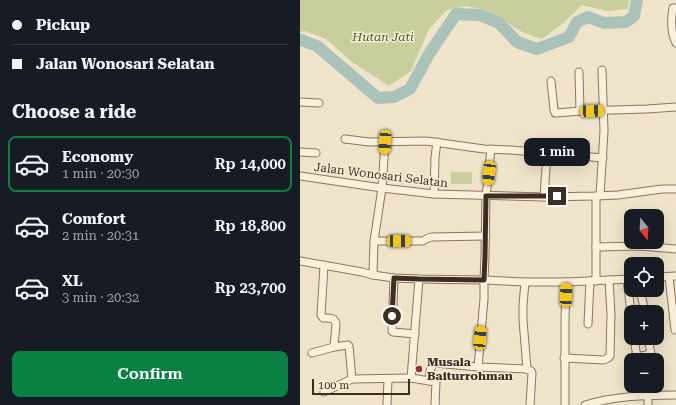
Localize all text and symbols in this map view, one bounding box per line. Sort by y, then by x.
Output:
text: Pickup [36,16,90,34]
park label: Hutan Jati [351,30,414,44]
text: Jalan Wonosari Selatan [36,55,215,73]
text: Choose a ride [12,101,136,122]
car [580,105,604,117]
car [378,130,392,154]
callout: 1 min [524,138,590,166]
text: 1 min [539,144,575,159]
icon: car [14,146,50,182]
text: Economy [62,148,133,166]
text: Rp 14,000 [215,155,286,173]
street label: Jalan Wonosari Selatan [313,160,449,190]
car [482,160,496,186]
text: 1 min · 20:30 [62,166,139,181]
route end [548,187,566,205]
icon: car [14,208,50,244]
north arrow [624,209,664,249]
map controls [624,209,664,393]
text: Comfort [62,210,126,228]
text: Rp 18,800 [215,217,286,235]
text: 2 min · 20:31 [62,228,139,243]
car [387,235,411,247]
button: locate [624,257,664,297]
icon: car [14,270,50,306]
text: XL [62,272,83,290]
text: Rp 23,700 [215,279,286,297]
car [560,283,572,307]
text: 3 min · 20:32 [62,290,139,305]
button: + [624,305,664,345]
route start [383,307,401,325]
car [473,326,487,350]
button: Confirm [12,351,288,397]
button: − [624,353,664,393]
place label: Musala Baiturrohman [427,355,513,383]
marker: Musala Baiturrohman [414,364,424,374]
scale bar [312,377,410,396]
text: 100 m [318,379,349,392]

